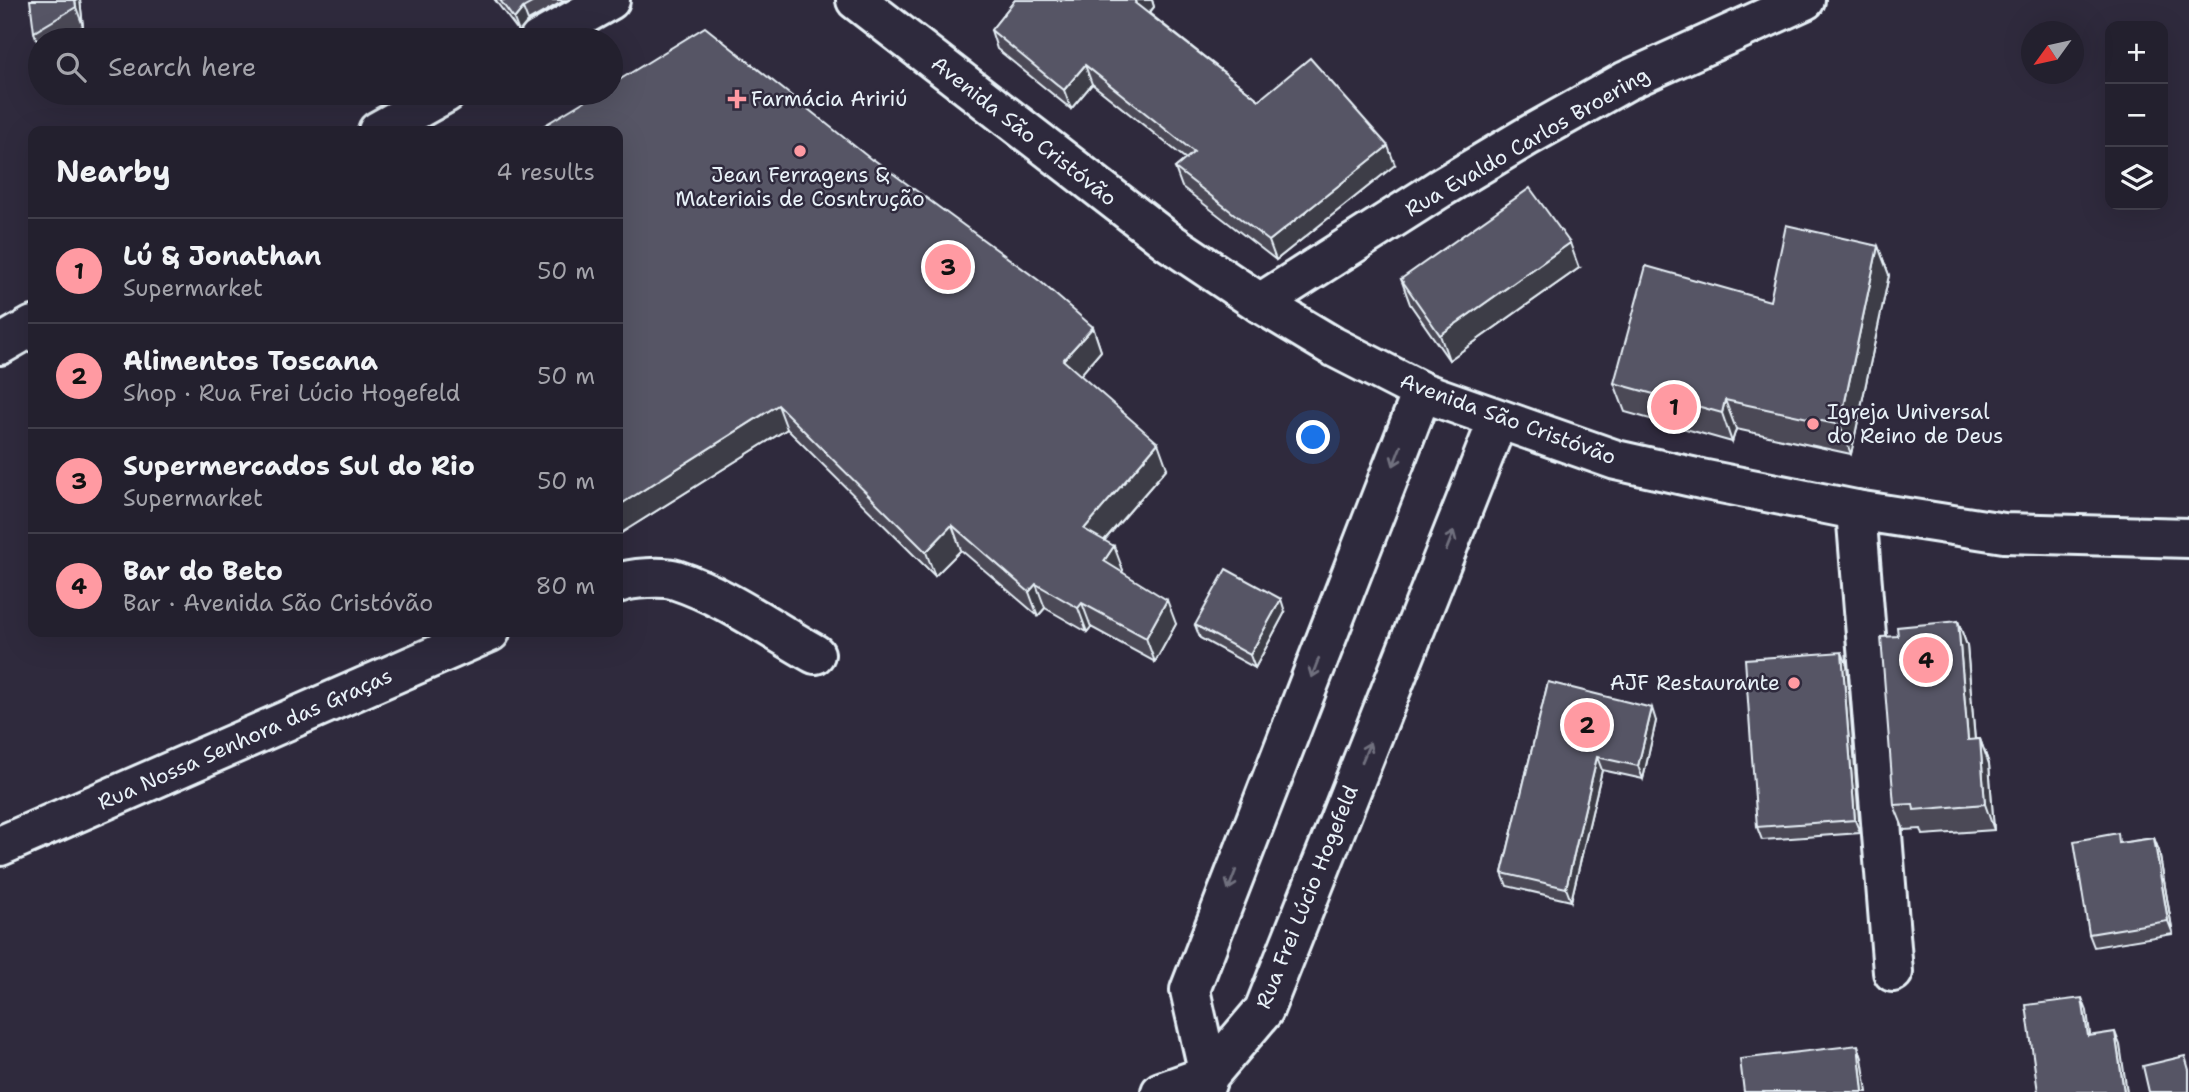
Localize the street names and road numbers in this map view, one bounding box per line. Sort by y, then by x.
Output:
street label: Avenida São Cristóvão [926,50,1122,212]
street label: Rua Evaldo Carlos Broering [1400,61,1654,223]
street label: Avenida São Cristóvão [1396,367,1620,471]
street label: Rua Nossa Senhora das Graças [93,661,397,817]
street label: Rua Frei Lúcio Hogefeld [1249,781,1365,1013]

